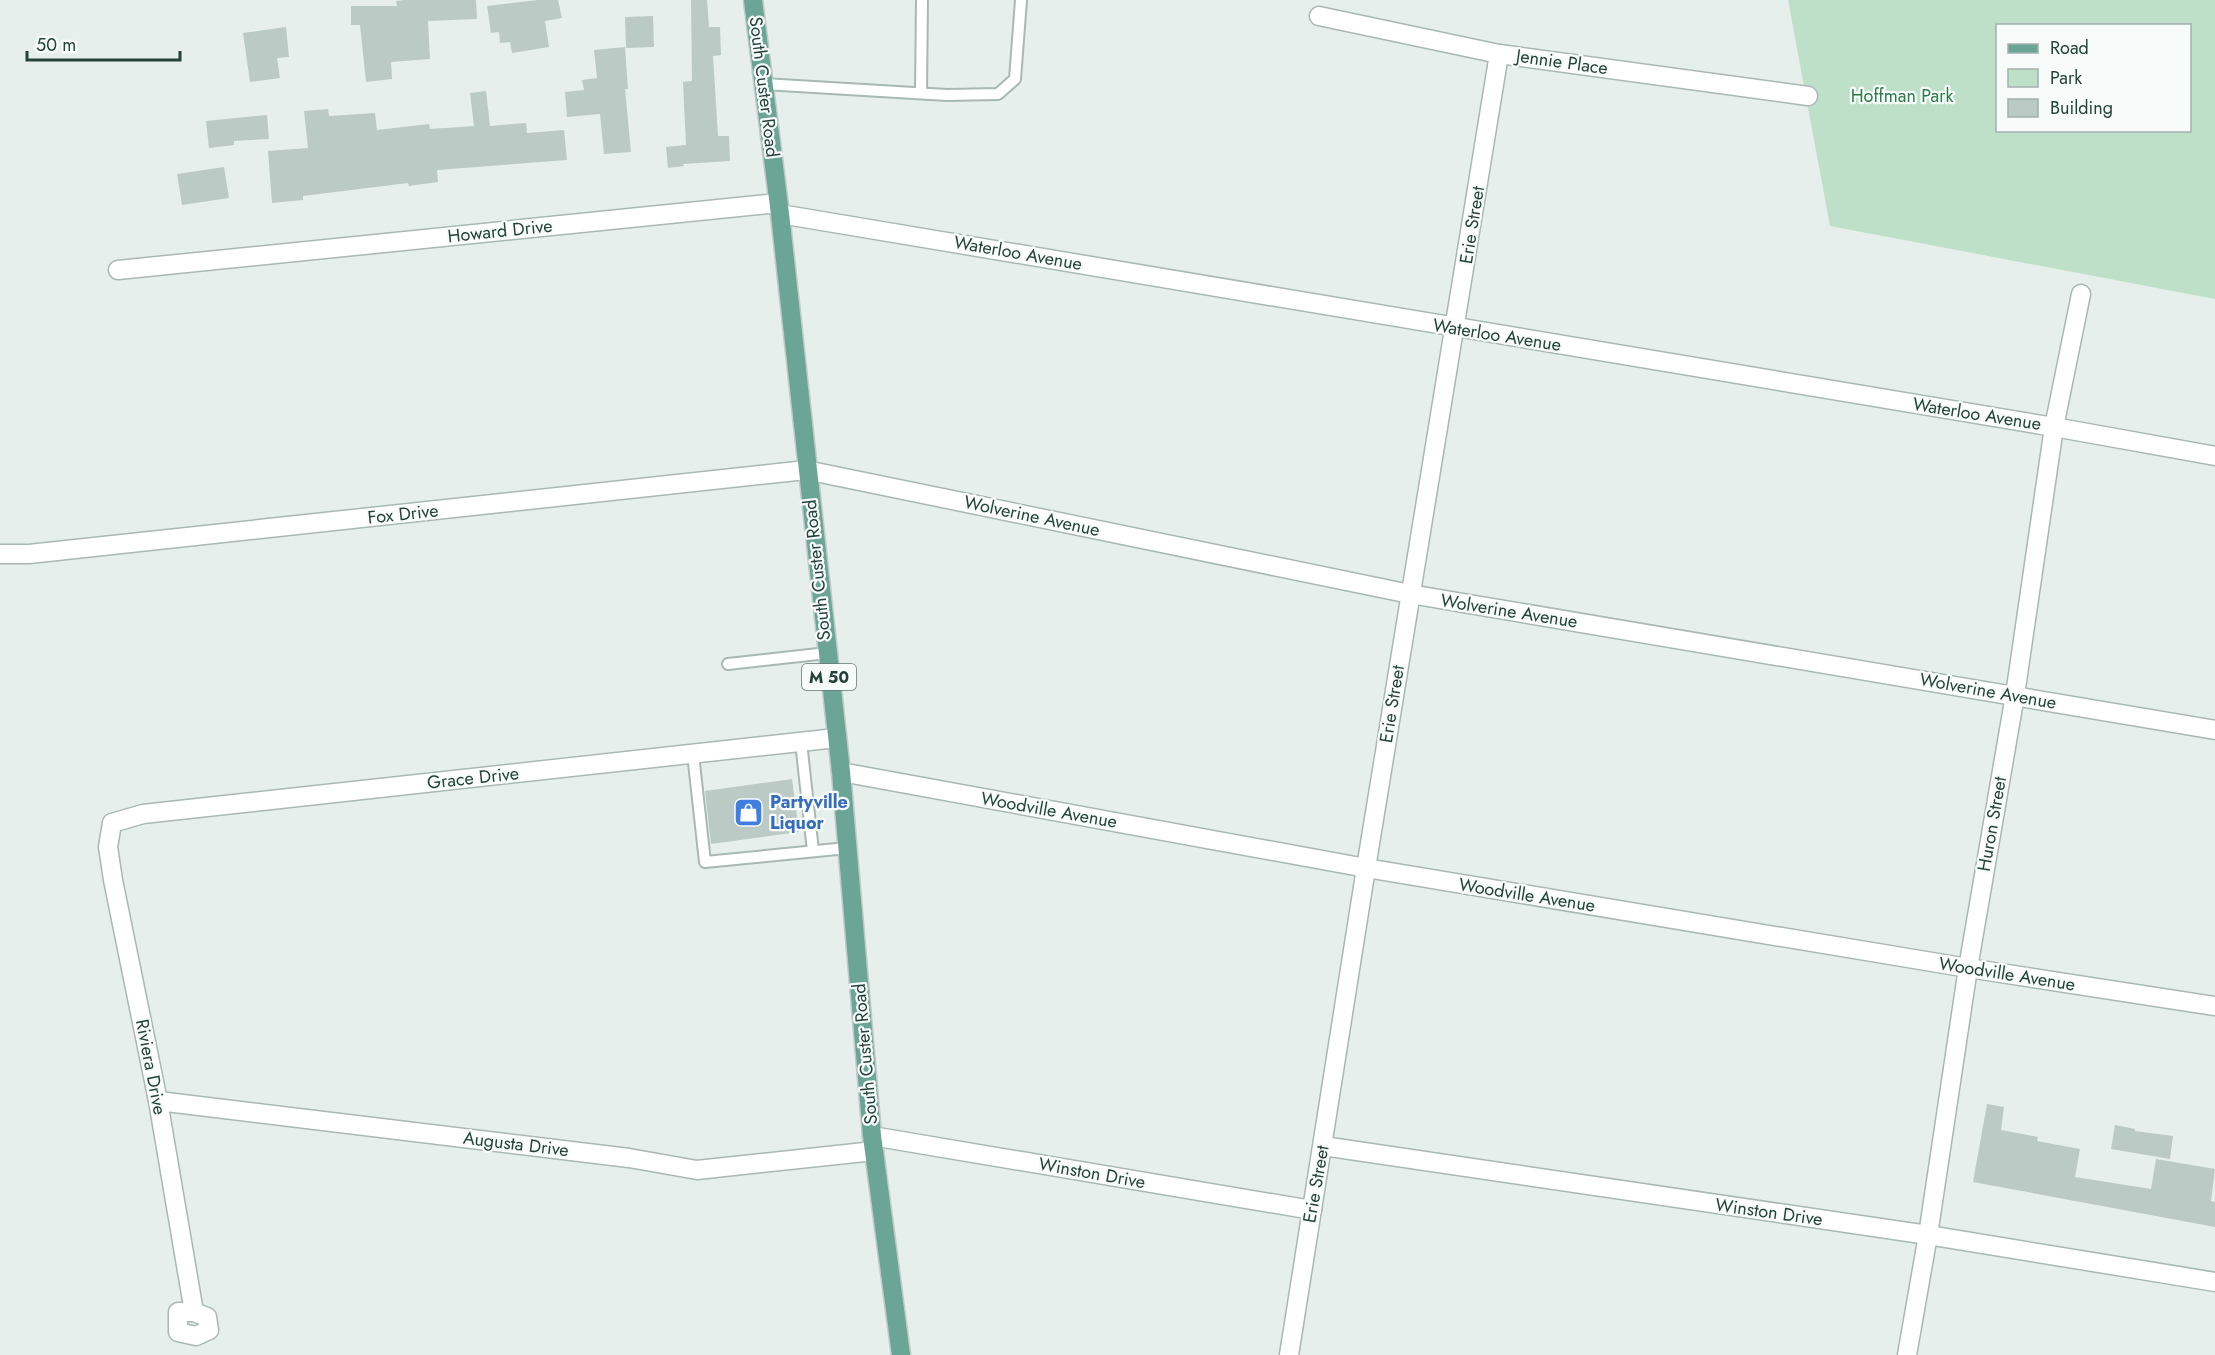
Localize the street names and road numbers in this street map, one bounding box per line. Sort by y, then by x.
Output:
street label: South Custer Road [742,15,786,159]
street label: Jennie Place [1512,42,1610,81]
street label: Erie Street [1453,184,1491,266]
street label: Howard Drive [446,213,554,249]
street label: Waterloo Avenue [952,229,1084,277]
street label: Waterloo Avenue [1431,312,1563,358]
street label: Waterloo Avenue [1911,391,2043,437]
street label: Wolverine Avenue [962,489,1102,543]
street label: Fox Drive [366,497,440,531]
street label: South Custer Road [797,498,837,642]
street label: Wolverine Avenue [1439,587,1579,635]
street label: Erie Street [1373,663,1411,745]
road number: M 50 [802,664,856,690]
street label: Wolverine Avenue [1918,666,2058,716]
street label: Grace Drive [426,760,520,796]
street label: Huron Street [1971,774,2013,873]
street label: Woodville Avenue [979,785,1119,835]
street label: Woodville Avenue [1457,871,1597,919]
street label: Woodville Avenue [1937,950,2077,998]
street label: South Custer Road [846,982,884,1126]
street label: Riviera Drive [129,1017,173,1117]
street label: Augusta Drive [462,1125,570,1163]
street label: Erie Street [1296,1142,1336,1225]
street label: Winston Drive [1036,1151,1148,1195]
street label: Winston Drive [1714,1192,1824,1232]

